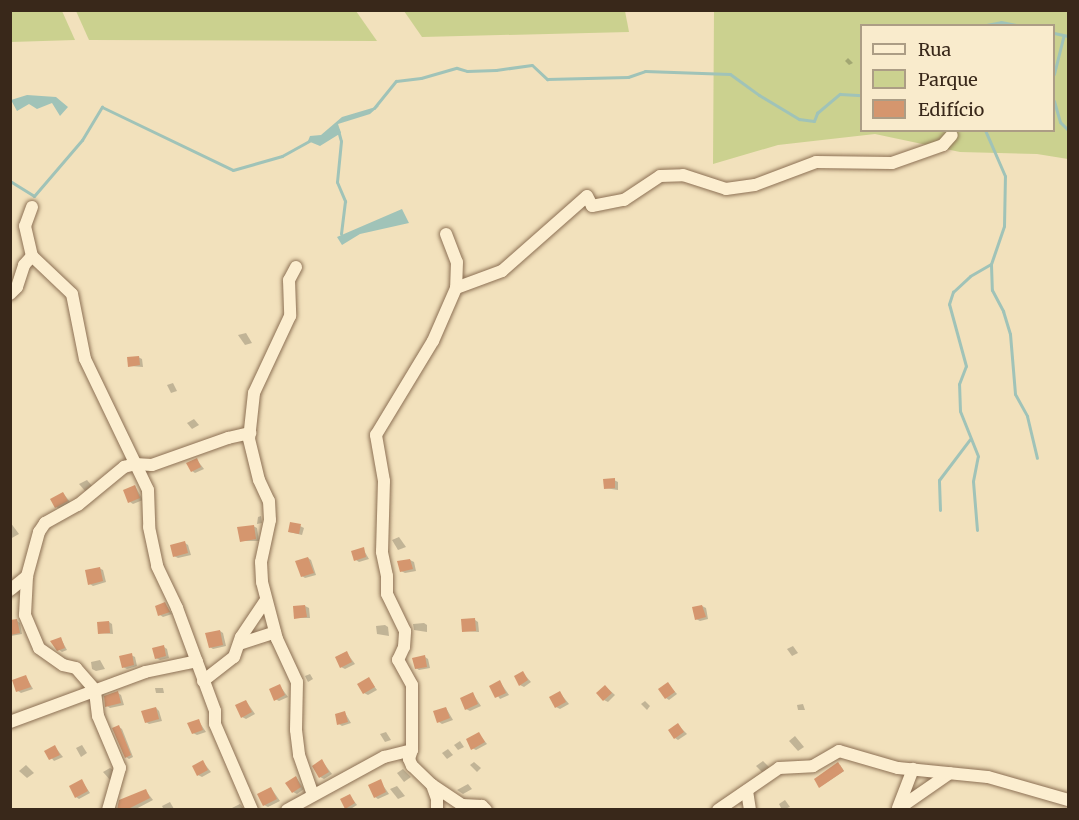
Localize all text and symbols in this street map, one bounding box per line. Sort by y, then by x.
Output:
legend [860,24,1055,132]
text: Rua [918,38,951,61]
text: Parque [918,68,978,91]
text: Edifício [918,98,984,121]

